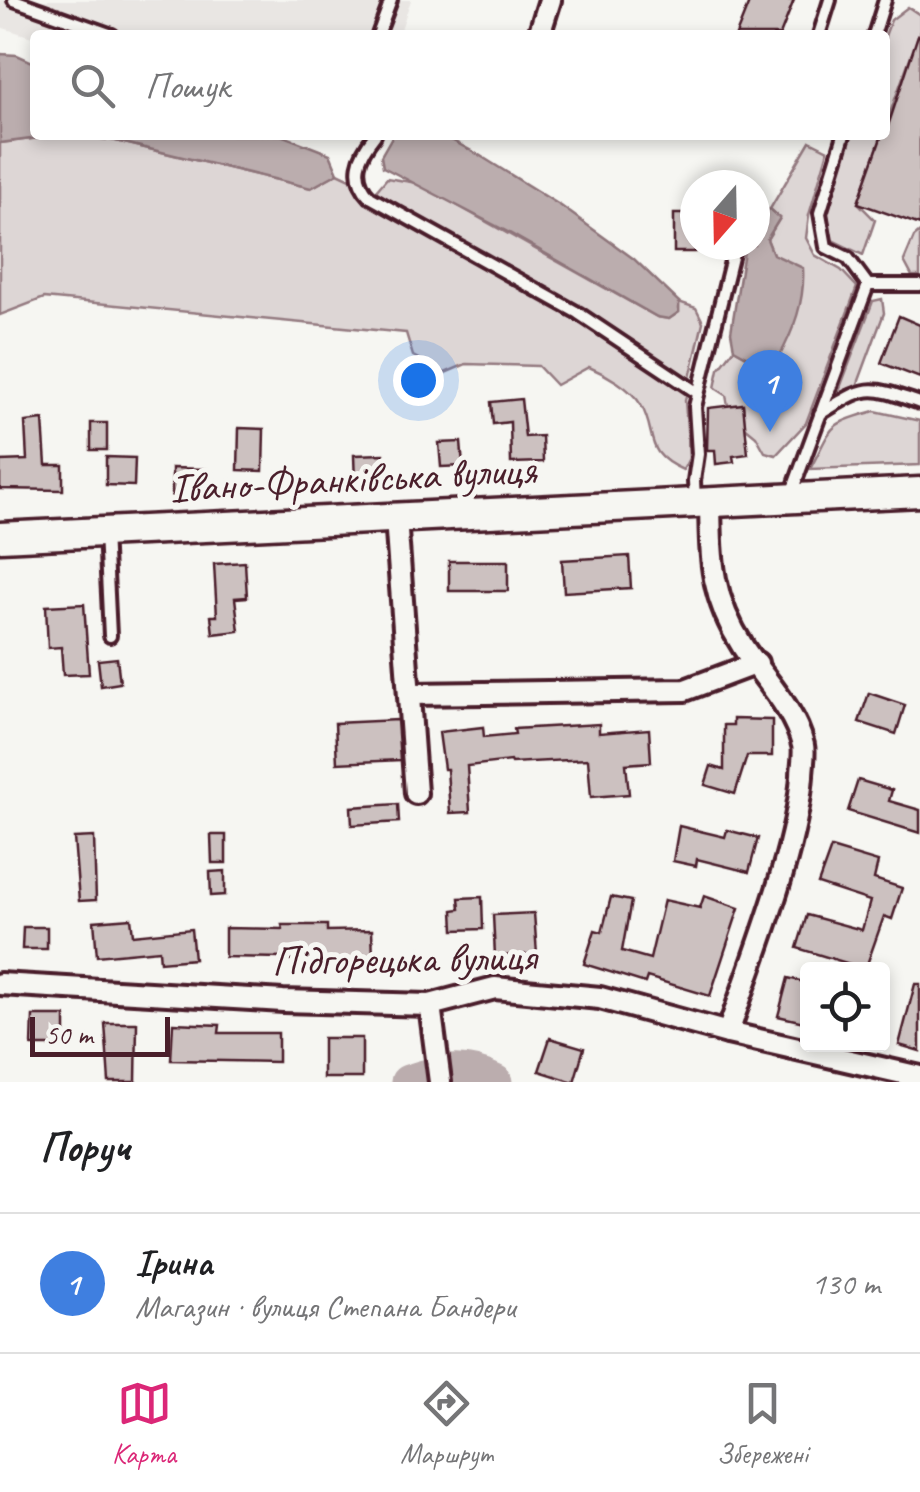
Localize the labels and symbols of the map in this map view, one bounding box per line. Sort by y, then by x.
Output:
north arrow [680,170,770,260]
pin: 1 [738,350,802,432]
your location [393,355,444,406]
street label: Івано-Франківська вулиця [168,443,539,515]
street label: Підгорецька вулиця [271,930,539,988]
scale bar [30,1012,170,1056]

